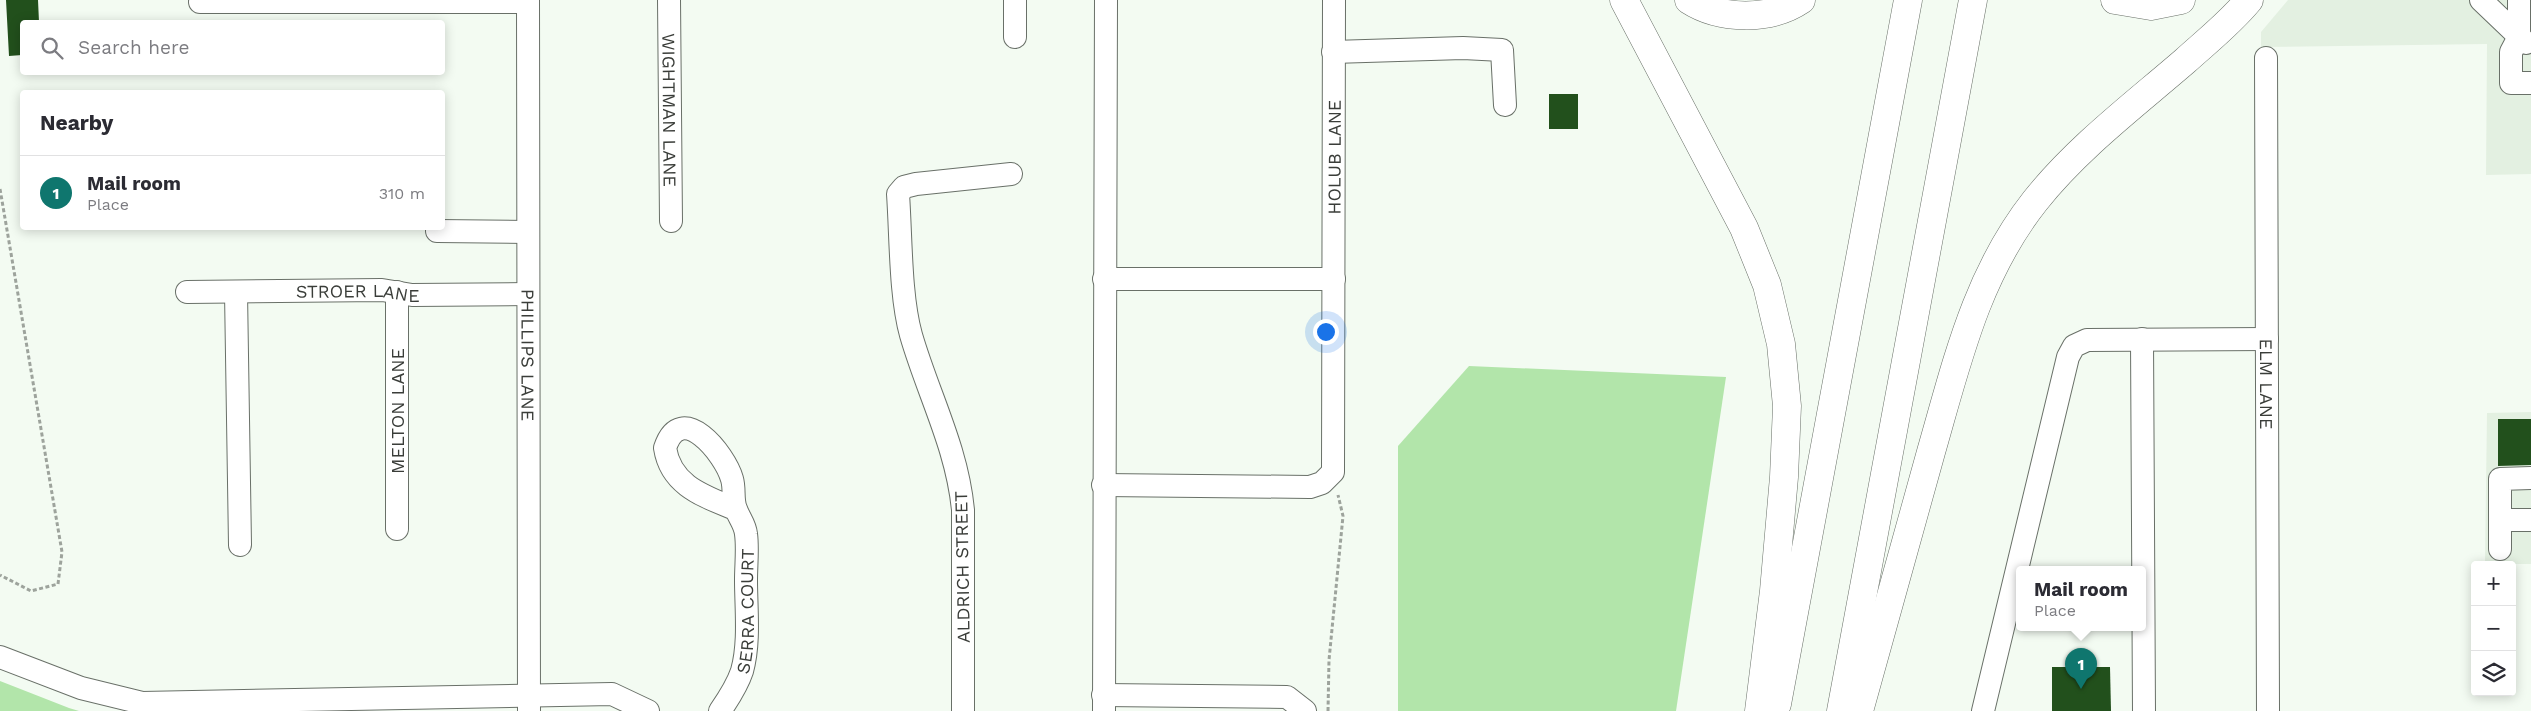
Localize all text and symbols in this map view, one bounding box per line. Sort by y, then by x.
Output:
search box [20,20,445,75]
street label: WIGHTMAN LANE [659,33,681,187]
icon: search [38,34,66,62]
text: Search here [78,36,189,59]
street label: HOLUB LANE [1323,100,1344,215]
text: Nearby [40,110,113,135]
text: Mail room [87,172,181,195]
text: 1 [53,184,59,203]
text: 310 m [379,184,425,203]
text: Place [87,195,129,214]
street label: STROER LANE [296,279,420,306]
street label: PHILLIPS LANE [518,289,539,421]
your location [1313,319,1339,345]
street label: ELM LANE [2256,338,2278,430]
street label: MELTON LANE [387,348,408,474]
street label: ALDRICH STREET [950,491,974,643]
street label: SERRA COURT [731,548,758,676]
map controls [2471,561,2516,696]
button: + [2471,561,2516,606]
popup [2016,566,2146,631]
text: Mail room [2034,578,2128,601]
text: Place [2034,601,2076,620]
button: − [2471,606,2516,651]
pin: 1 [2065,648,2097,689]
button: layers [2471,651,2516,696]

